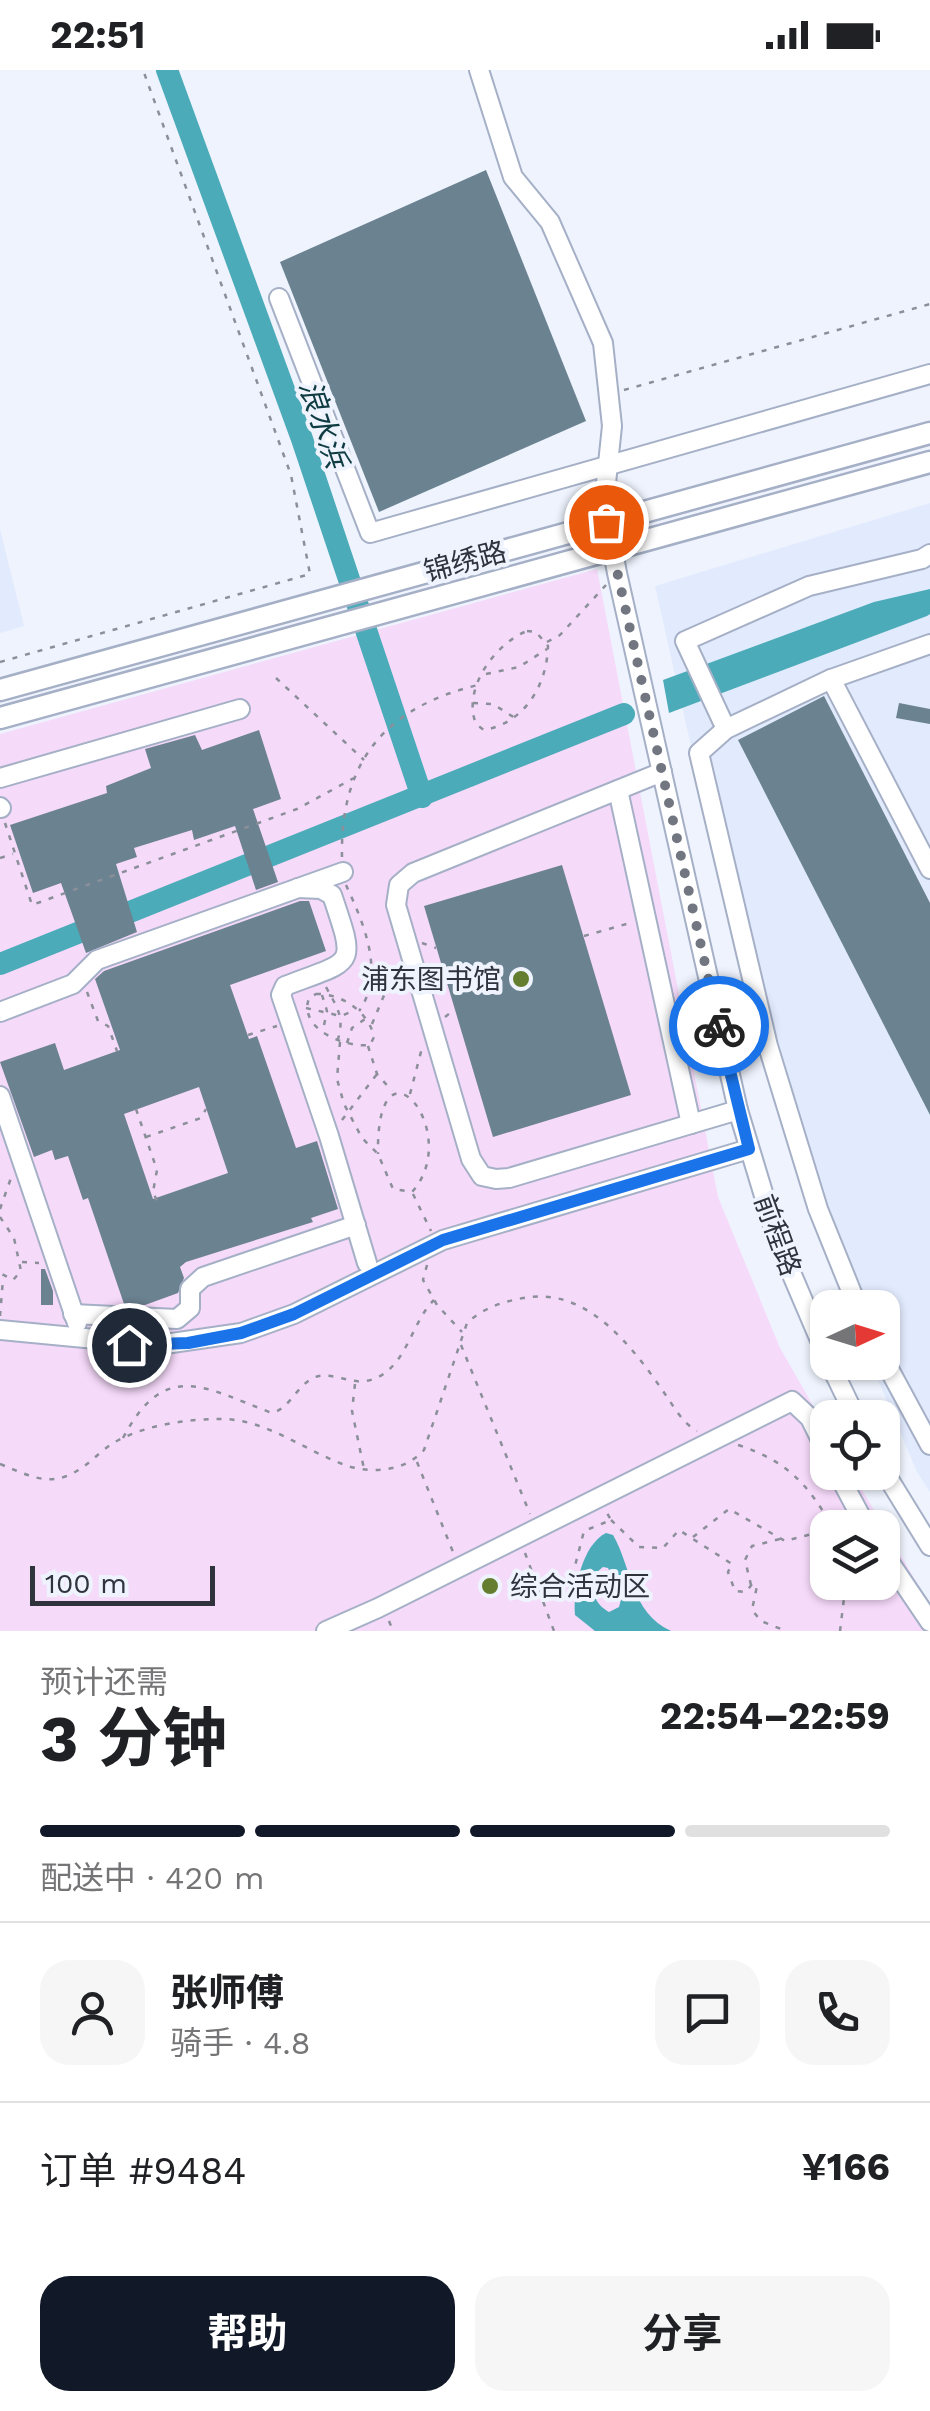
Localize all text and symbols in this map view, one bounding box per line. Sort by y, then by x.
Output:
text: 22:51 [50,13,145,57]
water label: 浪水浜 [292,376,356,475]
pin [564,480,649,565]
icon: bag [579,495,634,550]
street label: 锦绣路 [420,535,510,588]
place label: 浦东图书馆 [361,963,501,996]
marker: 浦东图书馆 [510,968,532,990]
courier [669,976,769,1076]
icon: bike [692,999,747,1054]
street label: 前程路 [748,1190,807,1280]
north arrow [810,1290,900,1380]
map controls [810,1290,900,1600]
pin [87,1303,172,1388]
icon: home [102,1318,157,1373]
button: locate [810,1400,900,1490]
button: layers [810,1510,900,1600]
scale bar [30,1561,215,1606]
text: 100 m [45,1567,127,1600]
place label: 综合活动区 [510,1570,650,1603]
marker: 综合活动区 [479,1575,501,1597]
text: 预计还需 [40,1663,168,1701]
text: 22:54–22:59 [660,1694,890,1738]
text: 3 分钟 [40,1701,227,1777]
text: 配送中 · 420 m [40,1859,265,1897]
button: person [40,1960,145,2065]
button: chat [655,1960,760,2065]
button: phone [785,1960,890,2065]
text: 张师傅 [170,1971,284,2015]
text: 骑手 · 4.8 [170,2024,310,2062]
text: ¥166 [801,2145,890,2189]
text: 订单 #9484 [40,2149,247,2193]
button: 帮助 [40,2276,455,2391]
button: 分享 [475,2276,890,2391]

